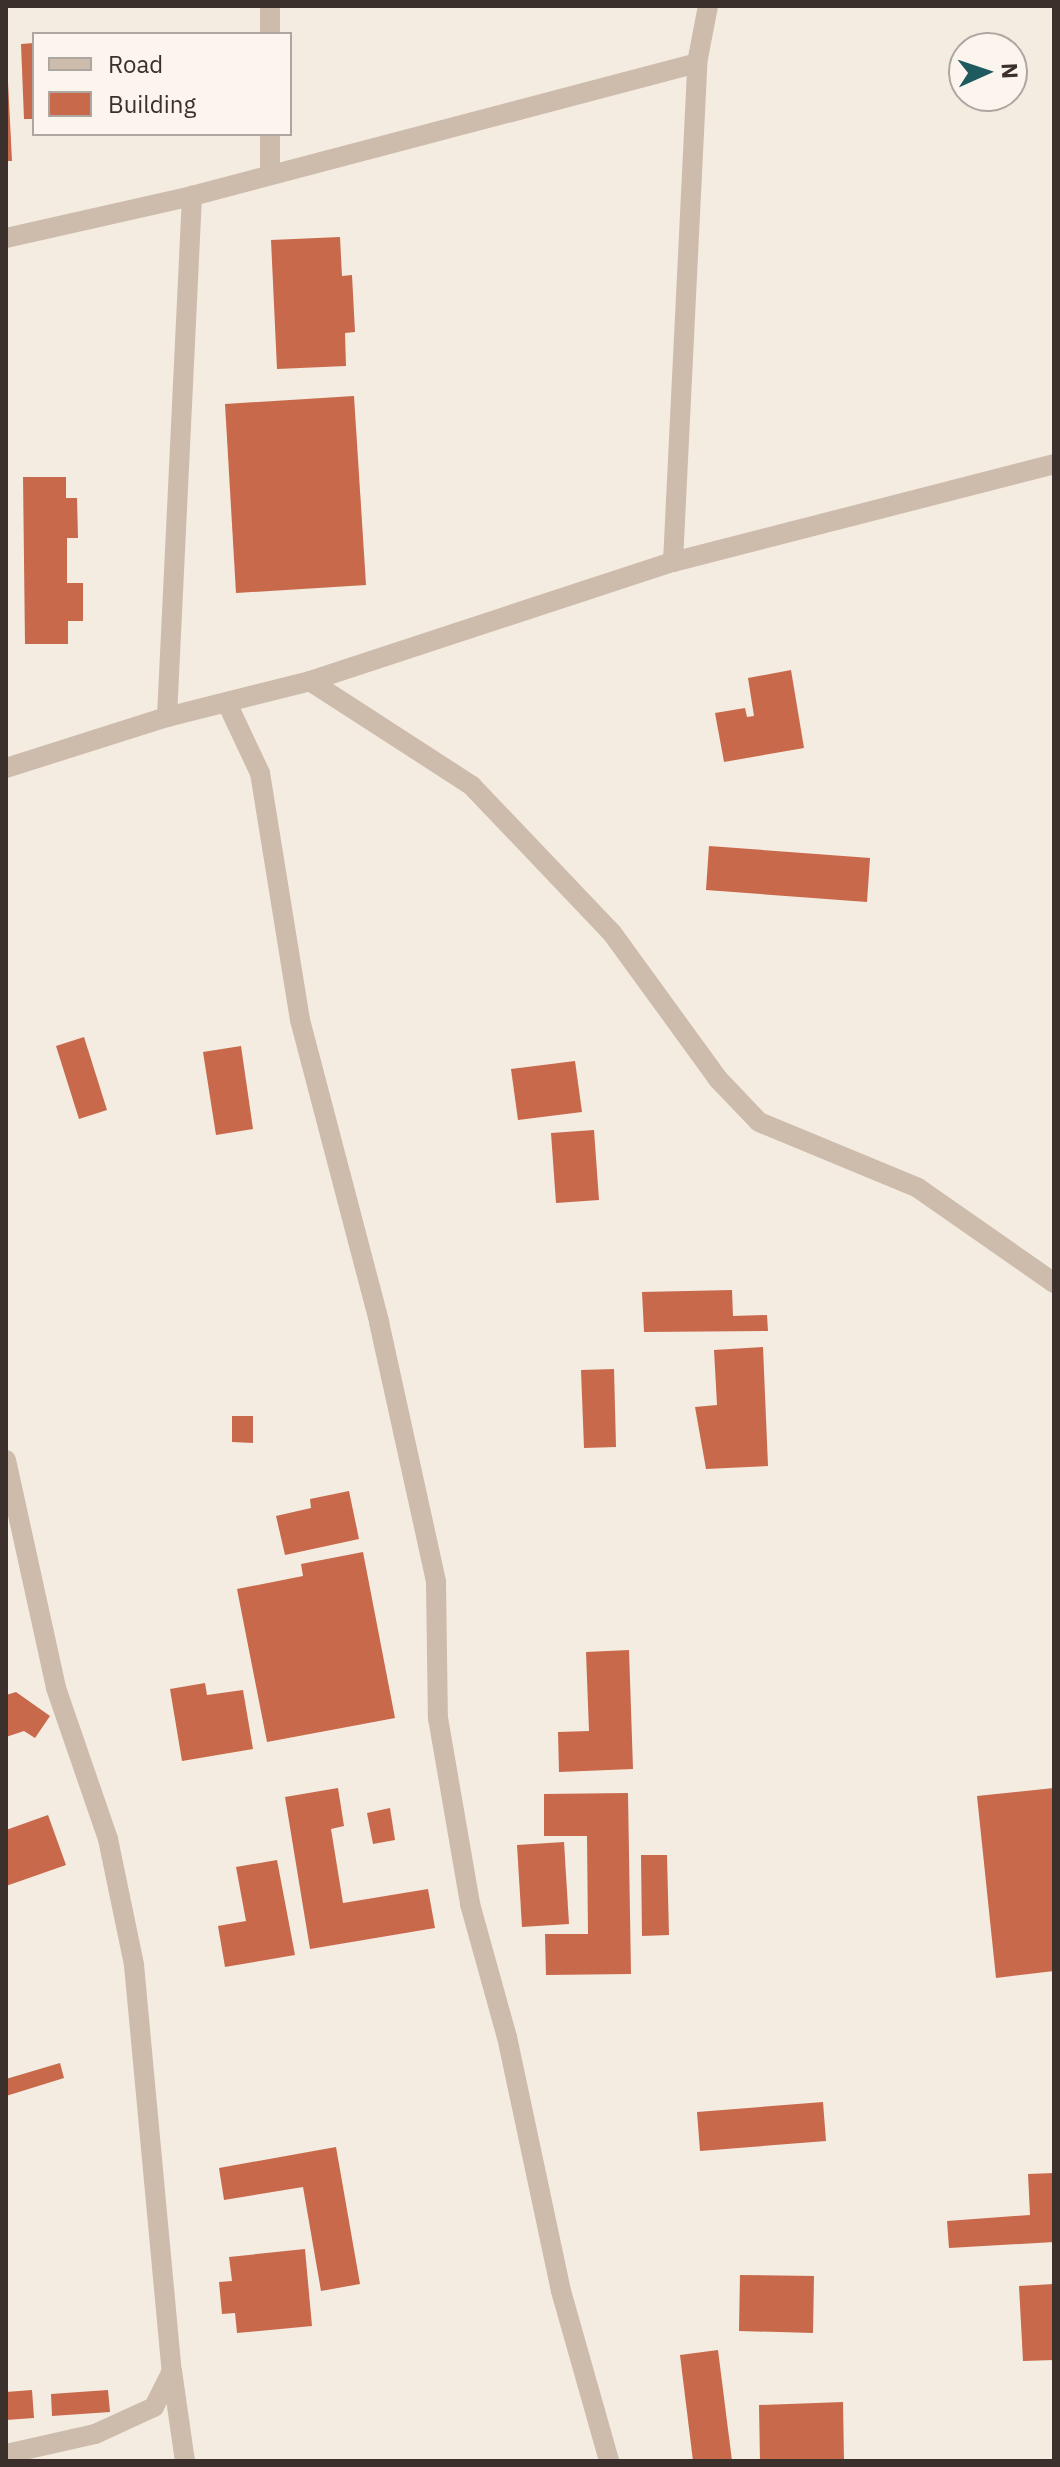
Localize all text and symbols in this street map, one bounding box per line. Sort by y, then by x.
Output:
legend [32,32,292,136]
north arrow [948,32,1028,112]
text: Road [108,48,163,80]
text: N [996,62,1025,80]
text: Building [108,88,196,120]

